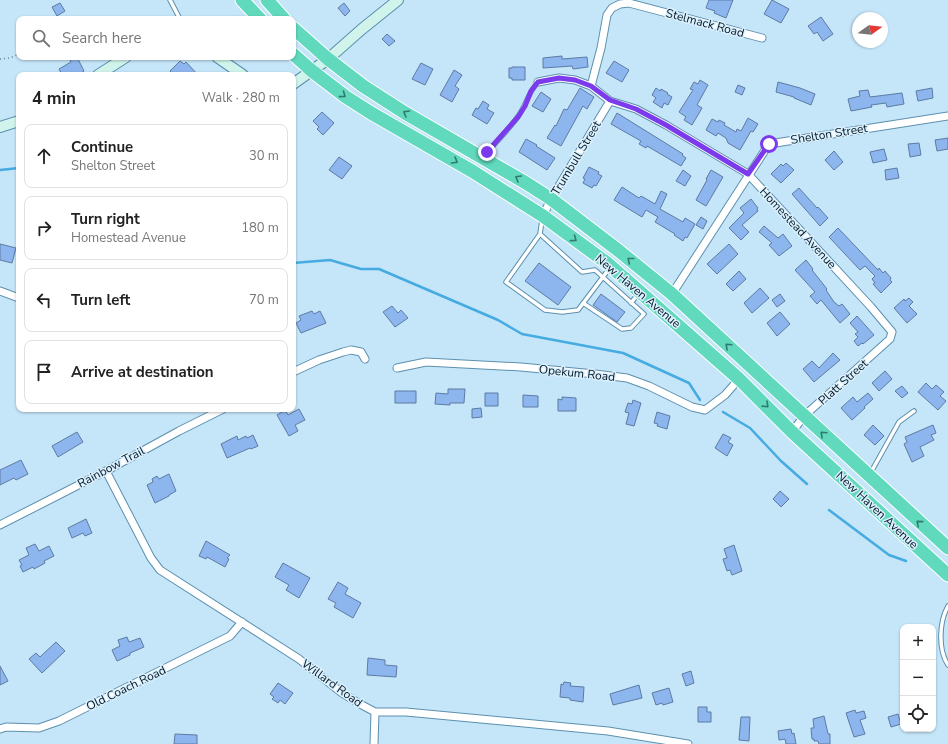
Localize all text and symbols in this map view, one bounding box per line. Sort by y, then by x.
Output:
street label: Stelmack Road [664,5,746,41]
north arrow [852,12,888,48]
search box [16,16,296,60]
icon: search [30,27,52,49]
text: Search here [62,28,142,48]
text: 4 min [32,87,76,110]
text: Walk · 280 m [202,89,280,107]
one-way arrow [339,90,346,97]
one-way arrow [403,111,410,118]
street label: Trumbull Street [547,117,605,198]
street label: Shelton Street [789,120,869,148]
route start [760,135,778,153]
text: Continue [71,137,133,157]
route end [478,143,496,161]
icon: ahead [33,145,55,167]
text: 30 m [249,147,279,165]
text: Shelton Street [71,157,155,175]
one-way arrow [451,157,458,164]
one-way arrow [515,176,522,183]
street label: Homestead Avenue [756,184,840,272]
text: Turn right [71,209,140,229]
icon: right [33,217,55,239]
text: 180 m [241,219,279,237]
text: Homestead Avenue [71,229,186,247]
one-way arrow [570,234,577,241]
street label: New Haven Avenue [592,250,684,332]
one-way arrow [628,258,635,265]
icon: left [33,289,55,311]
text: Turn left [71,290,130,310]
text: 70 m [249,291,279,309]
one-way arrow [725,343,733,351]
street label: Platt Street [815,355,872,409]
icon: arrive [33,361,55,383]
street label: Opekum Road [538,361,616,385]
text: Arrive at destination [71,362,214,382]
one-way arrow [761,401,769,408]
one-way arrow [821,432,828,439]
street label: Rainbow Trail [75,442,148,491]
street label: New Haven Avenue [832,468,922,552]
one-way arrow [916,520,924,527]
map controls [900,624,936,732]
button: + [900,624,936,660]
street label: Willard Road [298,655,366,711]
button: − [900,660,936,696]
street label: Old Coach Road [83,662,169,714]
button: locate [900,696,936,732]

